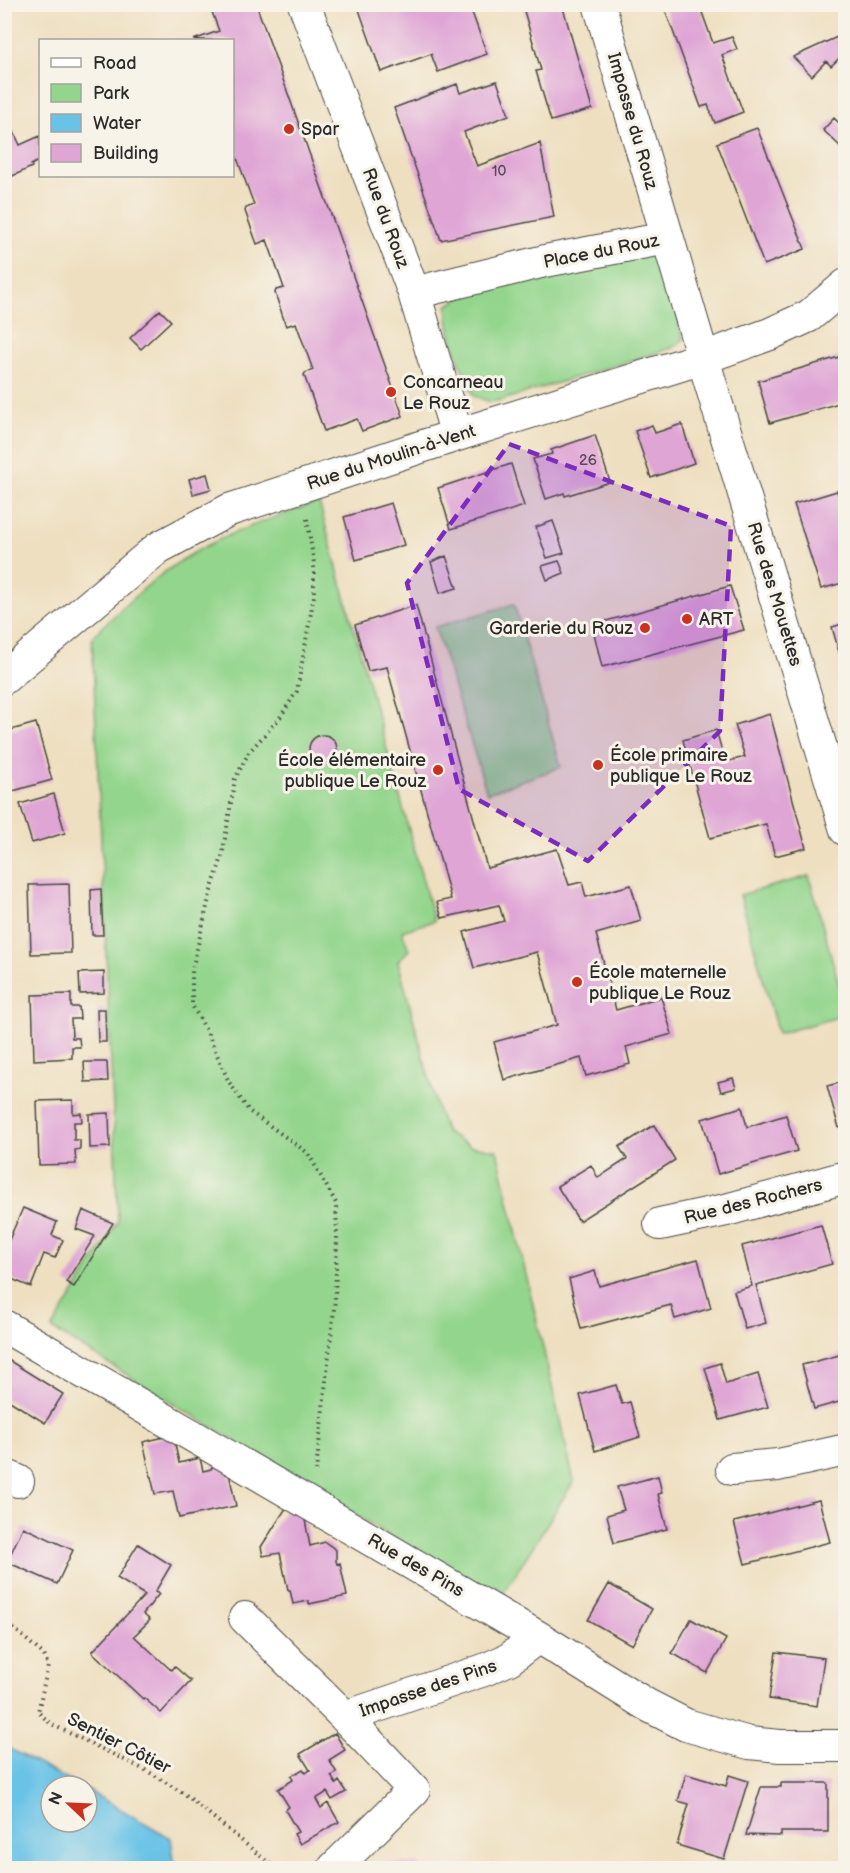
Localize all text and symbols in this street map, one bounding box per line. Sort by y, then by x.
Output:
legend [39,39,234,177]
street label: Impasse du Rouz [603,50,662,192]
text: Road [93,53,137,74]
text: Park [93,83,129,104]
text: Water [93,113,141,134]
place label: Spar [301,119,340,140]
marker: Spar [282,122,296,136]
text: Building [93,143,159,164]
house number: 10 [492,162,506,181]
street label: Rue du Rouz [358,165,413,271]
street label: Place du Rouz [542,230,661,273]
place label: Concarneau Le Rouz [403,372,503,414]
marker: Concarneau Le Rouz [384,385,398,399]
street label: Rue du Moulin-à-Vent [304,420,479,495]
house number: 26 [579,451,597,470]
street label: Rue des Mouettes [743,520,806,669]
place label: ART [699,609,734,630]
marker: ART [680,612,694,626]
place label: Garderie du Rouz [489,618,633,639]
marker: Garderie du Rouz [638,621,652,635]
place label: École primaire publique Le Rouz [610,743,752,787]
place label: École élémentaire publique Le Rouz [278,748,426,792]
marker: École primaire publique Le Rouz [591,758,605,772]
marker: École élémentaire publique Le Rouz [431,763,445,777]
place label: École maternelle publique Le Rouz [589,960,731,1004]
marker: École maternelle publique Le Rouz [570,975,584,989]
street label: Rue des Rochers [682,1174,825,1229]
street label: Rue des Pins [364,1529,468,1601]
street label: Impasse des Pins [357,1655,500,1722]
street label: Sentier Côtier [64,1708,174,1779]
north arrow [39,1774,99,1834]
text: N [45,1789,68,1808]

